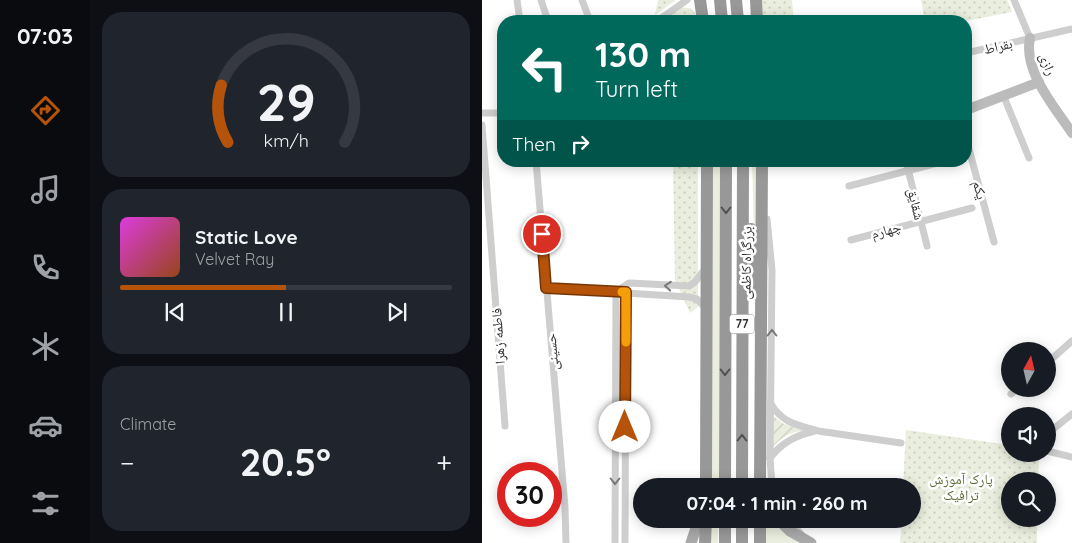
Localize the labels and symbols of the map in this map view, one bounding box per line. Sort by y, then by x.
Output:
street label: بقراط [982,34,1014,58]
street label: رازی [1036,50,1060,78]
street label: یکم [968,179,991,202]
street label: شقایق [903,186,928,222]
one-way arrow [721,206,731,214]
pin [521,213,563,255]
street label: چهارم [869,217,903,244]
street label: بزرگراه کاظمی [736,226,756,300]
one-way arrow [664,280,672,291]
street label: فاطمه زهرا [487,307,509,365]
road number: 77 [730,314,754,334]
one-way arrow [767,328,777,336]
street label: حسینی [541,333,563,371]
north arrow [1001,342,1056,398]
one-way arrow [720,369,730,377]
position arrow [598,400,650,452]
one-way arrow [737,433,747,441]
speed limit sign: 30 [497,462,562,527]
park label: پارک آموزش ترافیک [929,470,993,504]
one-way arrow [610,477,620,485]

